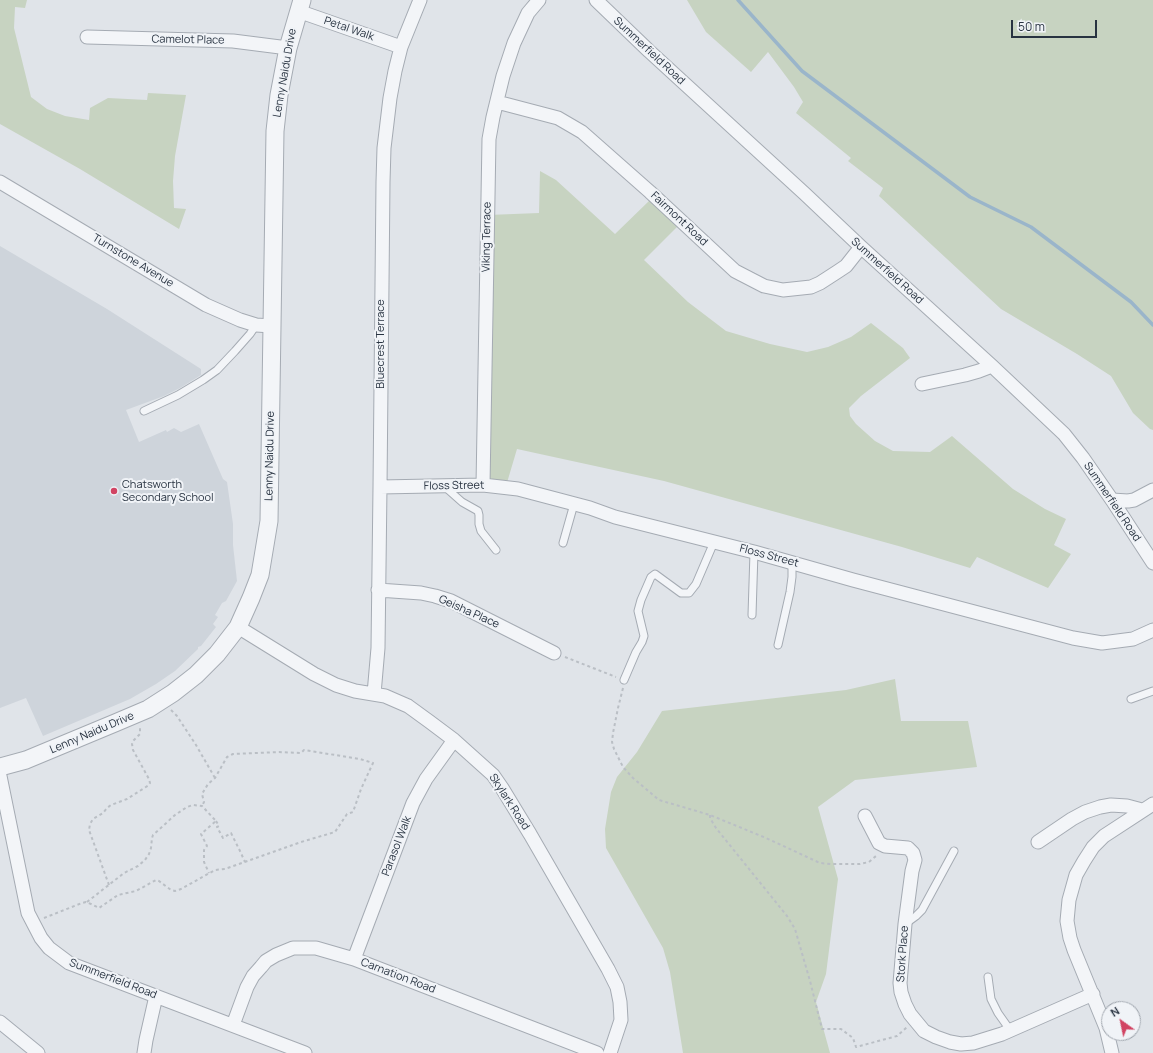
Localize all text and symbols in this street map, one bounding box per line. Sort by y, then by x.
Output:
scale bar [1013,12,1099,38]
street label: Petal Walk [322,14,376,44]
street label: Summerfield Road [611,15,687,87]
text: 50 m [1018,18,1045,35]
street label: Lenny Naidu Drive [271,28,299,118]
street label: Camelot Place [151,33,225,47]
street label: Fairmont Road [648,189,710,249]
street label: Viking Terrace [480,202,494,272]
street label: Turnstone Avenue [90,232,176,290]
street label: Summerfield Road [848,235,926,307]
street label: Bluecrest Terrace [374,299,388,389]
street label: Lenny Naidu Drive [263,411,277,501]
street label: Summerfield Road [1081,460,1143,544]
place label: Chatsworth Secondary School [122,478,214,504]
street label: Floss Street [424,479,484,493]
marker: Chatsworth Secondary School [109,486,119,496]
street label: Floss Street [738,542,800,570]
street label: Geisha Place [437,593,501,631]
street label: Lenny Naidu Drive [48,709,136,757]
street label: Skylark Road [486,771,532,833]
street label: Parasol Walk [379,814,415,878]
street label: Stork Place [894,925,912,983]
street label: Summerfield Road [67,956,159,1002]
street label: Carnation Road [359,956,437,996]
north arrow [1101,1001,1141,1041]
text: N [1107,1003,1122,1020]

